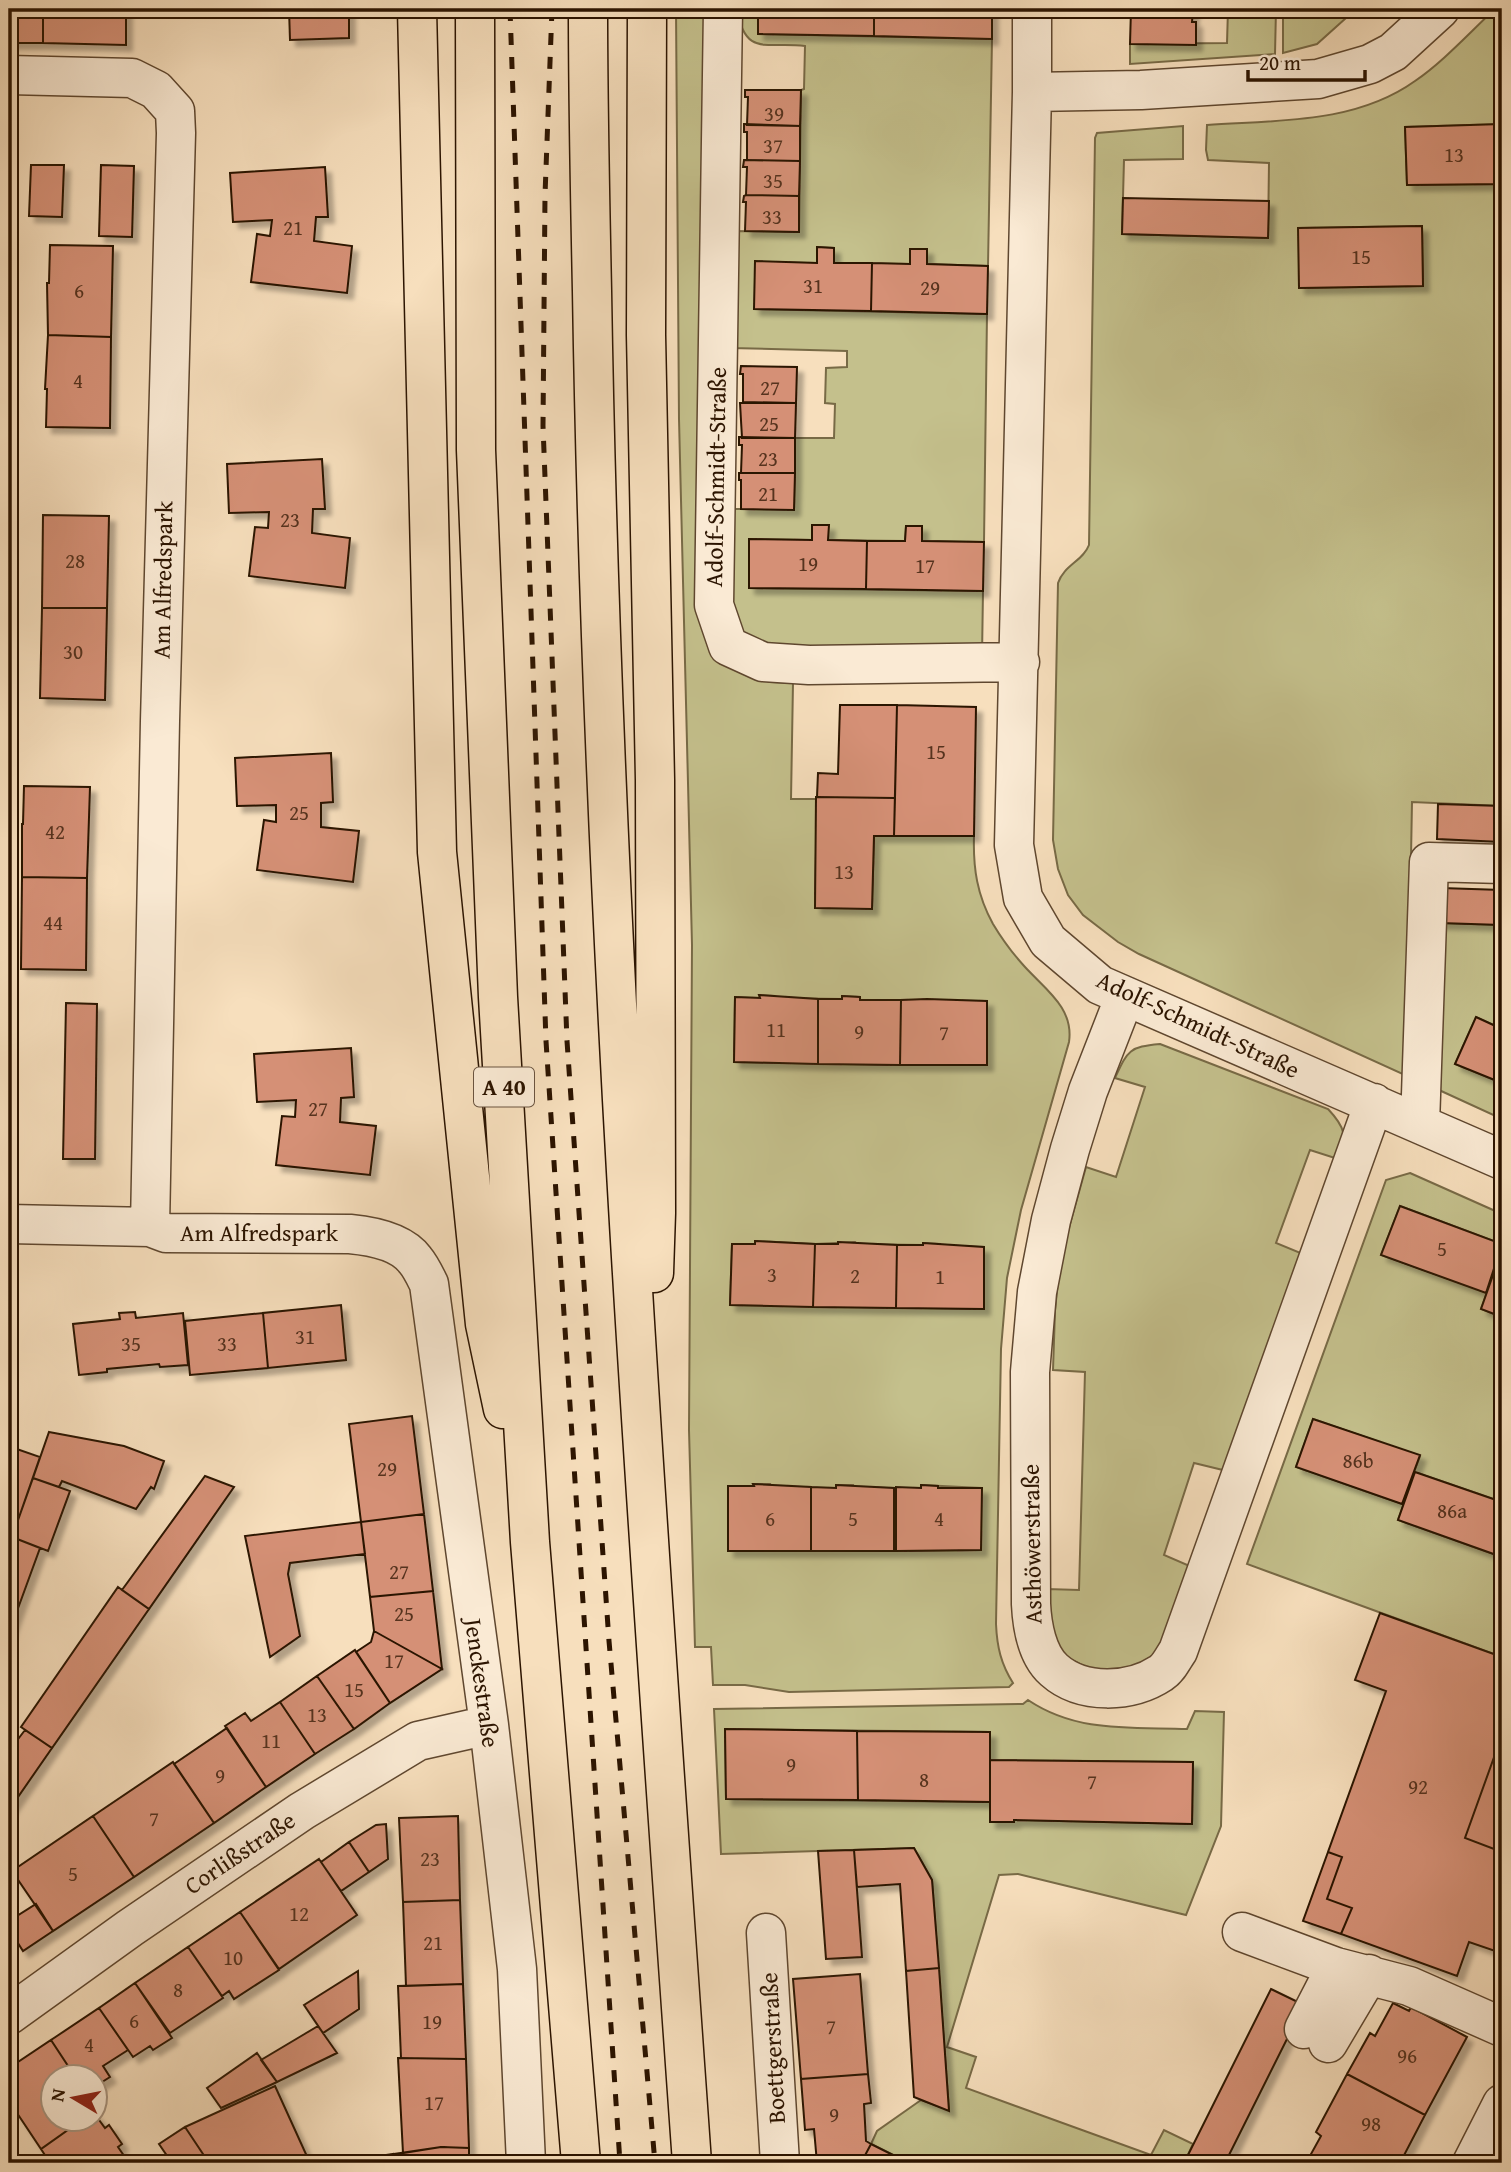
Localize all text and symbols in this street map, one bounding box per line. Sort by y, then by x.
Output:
scale bar [1248,38,1366,82]
text: 20 m [1259,47,1301,78]
house number: 39 [764,98,784,129]
house number: 37 [763,130,783,161]
house number: 13 [1444,139,1464,170]
house number: 35 [763,165,783,196]
house number: 33 [762,201,782,232]
house number: 21 [283,212,303,243]
house number: 15 [1351,241,1371,272]
house number: 31 [803,270,823,301]
house number: 29 [920,272,940,303]
house number: 6 [74,275,84,306]
house number: 4 [73,365,83,396]
street label: Adolf-Schmidt-Straße [696,367,735,587]
house number: 27 [760,372,780,403]
house number: 25 [759,408,779,439]
house number: 23 [758,443,778,474]
house number: 21 [758,478,778,509]
street label: Am Alfredspark [144,500,181,659]
house number: 23 [280,504,300,535]
house number: 28 [65,545,85,576]
house number: 19 [798,548,818,579]
house number: 17 [915,550,935,581]
house number: 30 [63,636,83,667]
house number: 15 [926,736,946,767]
house number: 25 [289,797,309,828]
house number: 42 [45,816,65,847]
house number: 13 [834,856,854,887]
house number: 44 [43,907,63,938]
street label: Adolf-Schmidt-Straße [1091,962,1305,1087]
house number: 11 [766,1014,786,1045]
house number: 9 [854,1016,864,1047]
house number: 7 [939,1017,949,1048]
road number: A 40 [474,1068,534,1106]
house number: 27 [308,1093,328,1124]
street label: Am Alfredspark [180,1215,339,1250]
house number: 5 [1437,1233,1447,1264]
house number: 3 [767,1259,777,1290]
house number: 2 [850,1260,860,1291]
house number: 1 [935,1261,945,1292]
house number: 31 [295,1321,315,1352]
house number: 35 [121,1328,141,1359]
house number: 33 [217,1328,237,1359]
house number: 86b [1342,1445,1374,1476]
house number: 29 [377,1453,397,1484]
street label: Asthöwerstraße [1013,1464,1050,1624]
house number: 86a [1437,1495,1467,1526]
house number: 6 [765,1503,775,1534]
house number: 5 [848,1503,858,1534]
house number: 4 [934,1503,944,1534]
house number: 27 [389,1556,409,1587]
house number: 25 [394,1598,414,1629]
street label: Jenckestraße [456,1613,509,1750]
house number: 17 [384,1645,404,1676]
house number: 15 [344,1674,364,1705]
house number: 13 [307,1699,327,1730]
house number: 11 [261,1725,281,1756]
house number: 9 [786,1749,796,1780]
house number: 9 [215,1760,225,1791]
house number: 8 [919,1764,929,1795]
house number: 7 [1087,1766,1097,1797]
house number: 92 [1408,1771,1428,1802]
house number: 7 [149,1803,159,1834]
street label: Corlißstraße [177,1803,302,1903]
house number: 23 [420,1843,440,1874]
house number: 5 [68,1858,78,1889]
house number: 12 [289,1898,309,1929]
house number: 21 [423,1927,443,1958]
house number: 10 [223,1942,243,1973]
street label: Boettgerstraße [751,1971,794,2125]
house number: 8 [173,1974,183,2005]
house number: 6 [129,2005,139,2036]
house number: 19 [422,2006,442,2037]
house number: 7 [826,2011,836,2042]
house number: 4 [84,2029,94,2060]
house number: 96 [1397,2040,1417,2071]
north arrow [38,2064,108,2134]
text: N [42,2086,72,2104]
house number: 17 [424,2087,444,2118]
house number: 9 [829,2099,839,2130]
house number: 98 [1361,2108,1381,2139]

